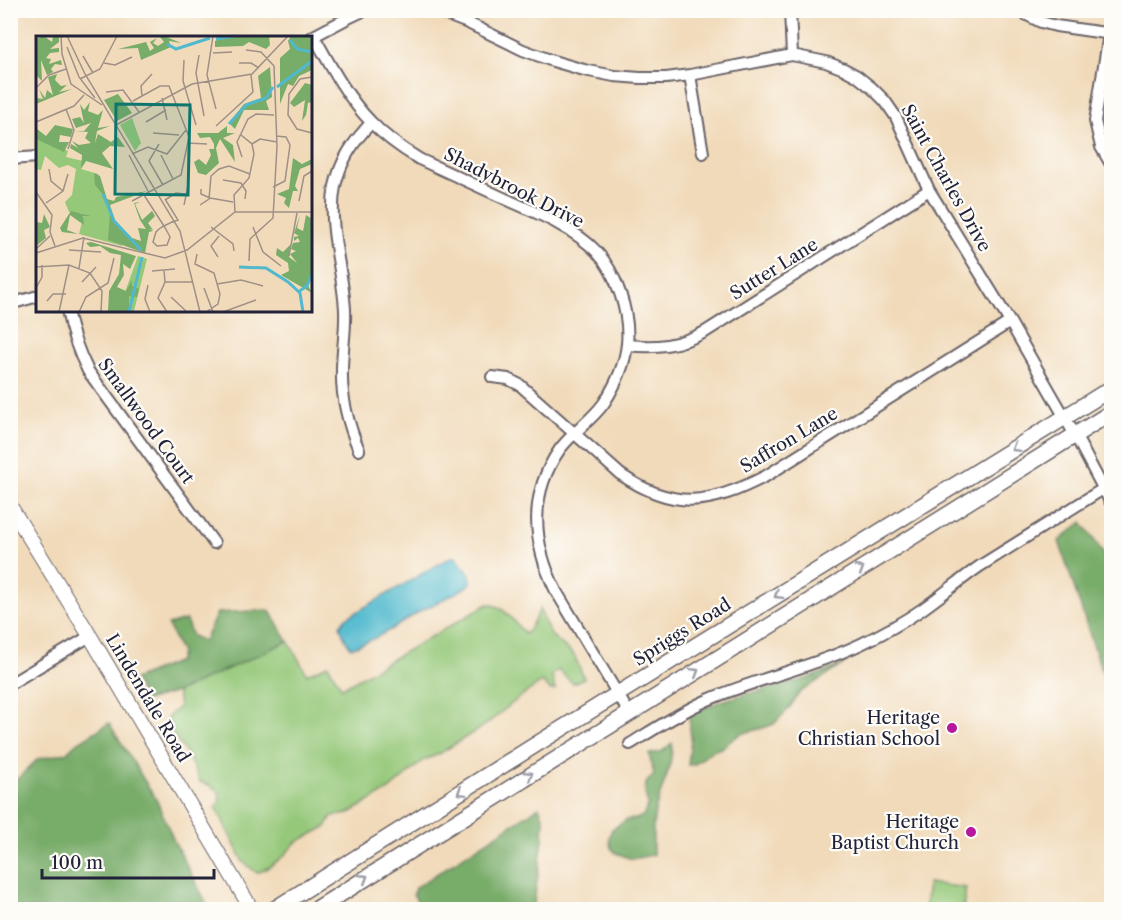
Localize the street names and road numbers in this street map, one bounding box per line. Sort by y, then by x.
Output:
street label: Saint Charles Drive [896,100,996,256]
street label: Shadybrook Drive [440,143,588,233]
street label: Sutter Lane [726,233,822,305]
street label: Smallwood Court [93,354,199,489]
street label: Saffron Lane [736,402,842,478]
street label: Spriggs Road [629,593,735,671]
street label: Lindendale Road [101,630,195,766]

